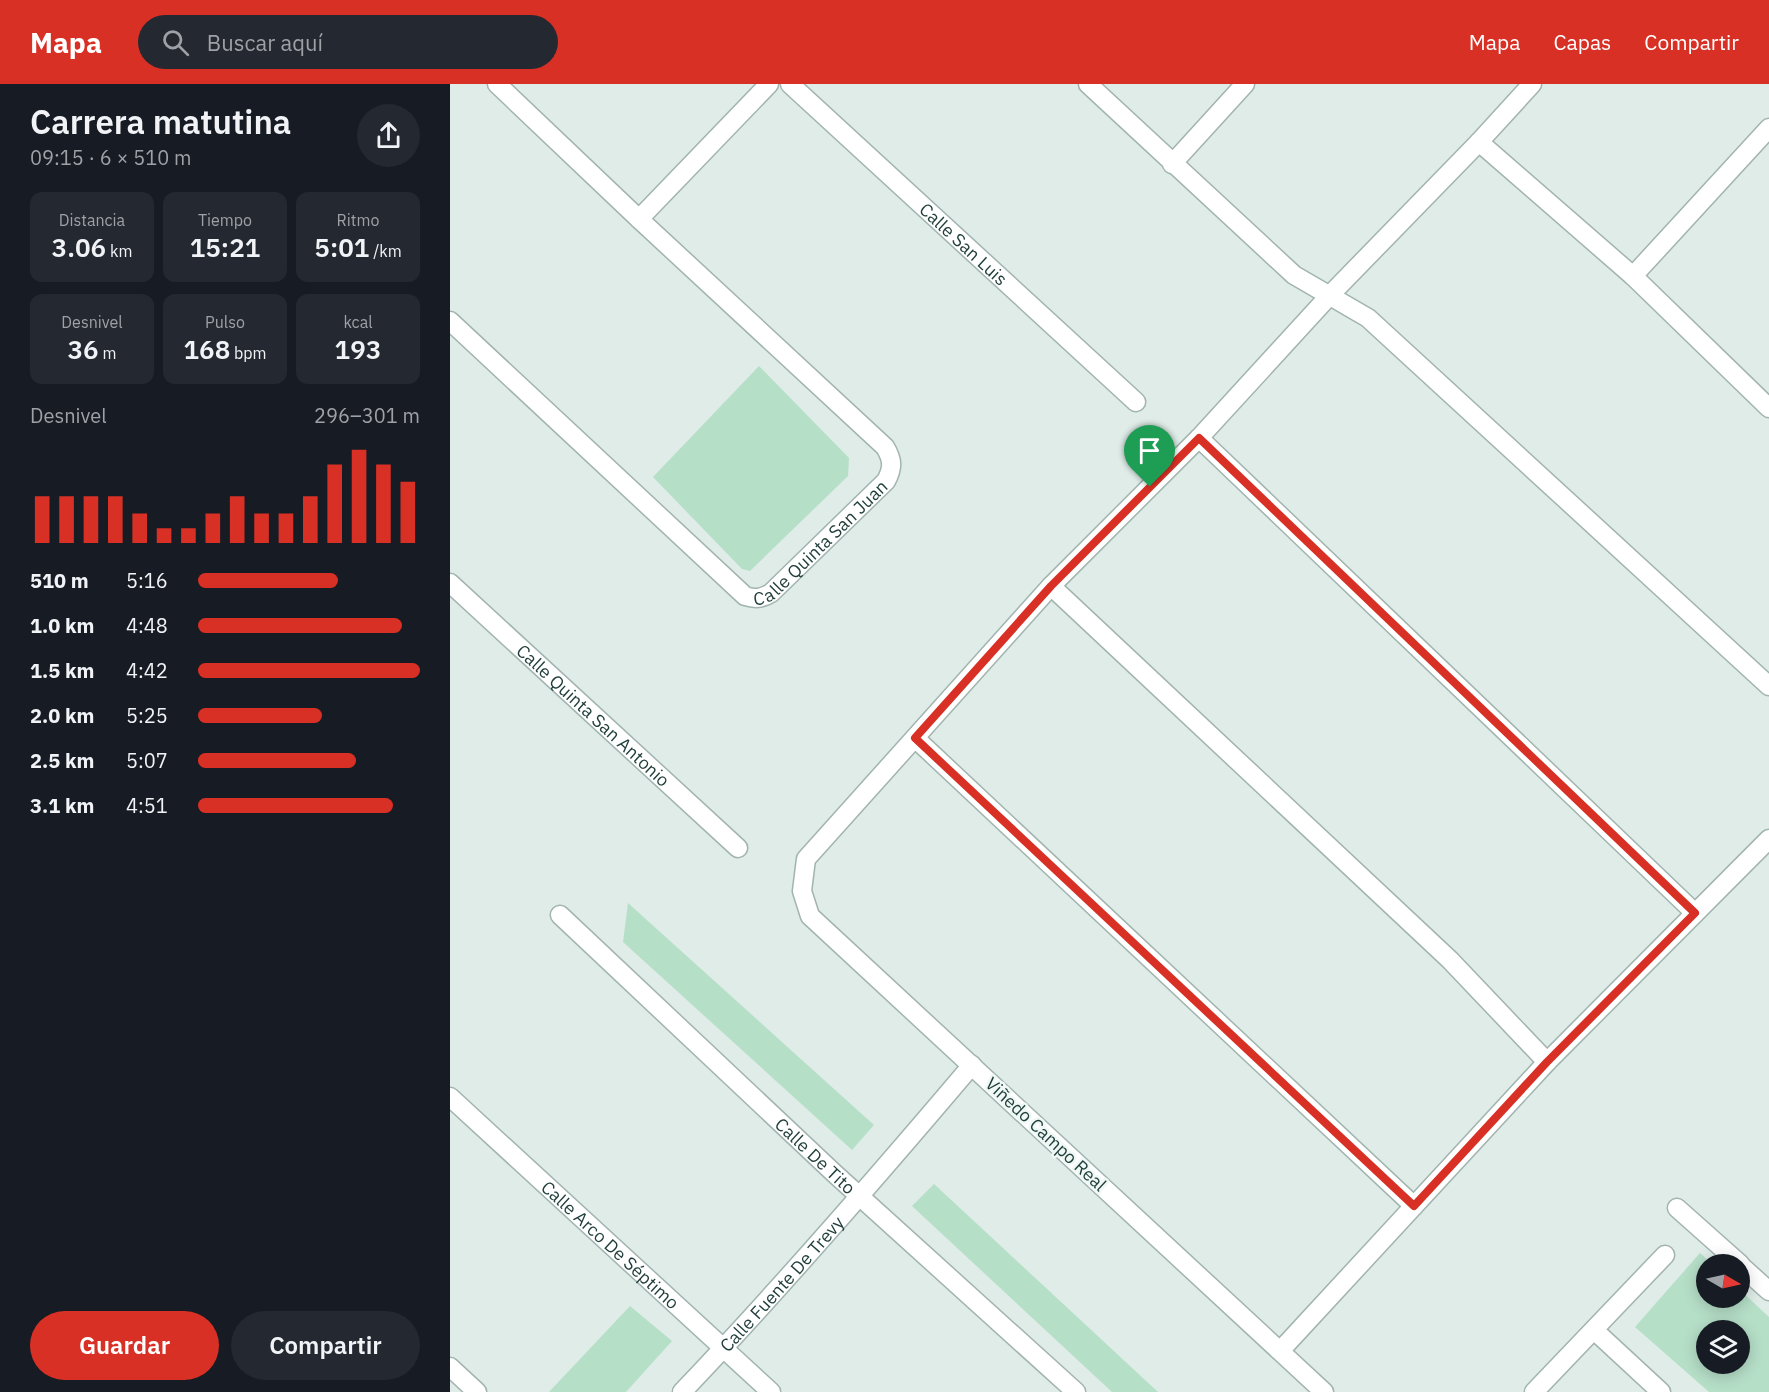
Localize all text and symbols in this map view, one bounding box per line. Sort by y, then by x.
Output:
search box [138,15,558,69]
text: Mapa [30,24,102,61]
icon: search [159,26,192,59]
text: Buscar aquí [207,28,323,57]
text: Mapa [1469,28,1520,56]
text: Capas [1553,28,1611,56]
text: Compartir [1644,28,1739,56]
text: Carrera matutina [30,100,291,143]
button: share [357,104,420,167]
text: 09:15 · 6 × 510 m [30,144,191,171]
street label: Calle San Luis [915,197,1013,290]
text: Distancia [59,210,125,230]
text: Tiempo [198,210,252,230]
text: Ritmo [337,210,379,230]
text: 3.06 [52,230,106,264]
text: 15:21 [190,230,260,264]
text: 5:01 [314,230,369,264]
text: km [106,241,132,261]
text: /km [369,241,402,261]
text: Desnivel [61,312,123,332]
text: Pulso [205,312,245,332]
text: kcal [343,312,373,332]
text: 36 [68,332,99,366]
text: 168 [183,332,230,366]
text: 193 [335,332,381,366]
text: m [99,343,116,363]
text: bpm [230,343,267,363]
text: Desnivel [30,402,107,429]
text: 296–301 m [314,402,420,429]
pin [1124,425,1175,487]
icon: arrive [1133,434,1166,467]
street label: Calle Quinta San Juan [752,475,892,610]
text: 510 m [30,567,89,594]
text: 5:16 [126,567,168,594]
text: 1.0 km [30,612,94,639]
text: 4:48 [126,612,168,639]
street label: Calle Quinta San Antonio [512,639,675,791]
text: 1.5 km [30,657,94,684]
text: 4:42 [126,657,168,684]
text: 2.0 km [30,702,94,729]
text: 5:25 [126,702,168,729]
text: 2.5 km [30,747,94,774]
text: 5:07 [126,747,168,774]
text: 3.1 km [30,792,94,819]
text: 4:51 [126,792,168,819]
street label: Viñedo Campo Real [981,1072,1111,1196]
street label: Calle De Tito [770,1112,861,1199]
street label: Calle Arco De Séptimo [537,1175,684,1314]
street label: Calle Fuente De Trevy [714,1211,849,1356]
north arrow [1696,1254,1750,1308]
map controls [1696,1254,1750,1374]
button: Guardar [30,1311,219,1380]
button: Compartir [231,1311,420,1380]
button: layers [1696,1320,1750,1374]

